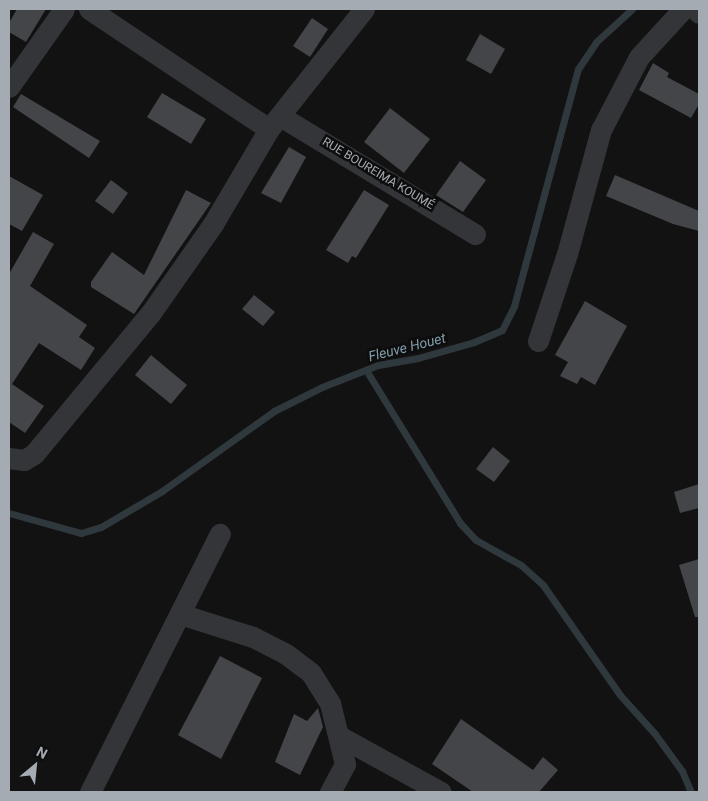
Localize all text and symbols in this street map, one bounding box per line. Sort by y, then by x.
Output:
street label: RUE BOUREIMA KOUMÉ [319,135,437,213]
water label: Fleuve Houet [367,329,447,365]
north arrow [10,741,60,791]
text: N [34,743,50,762]

